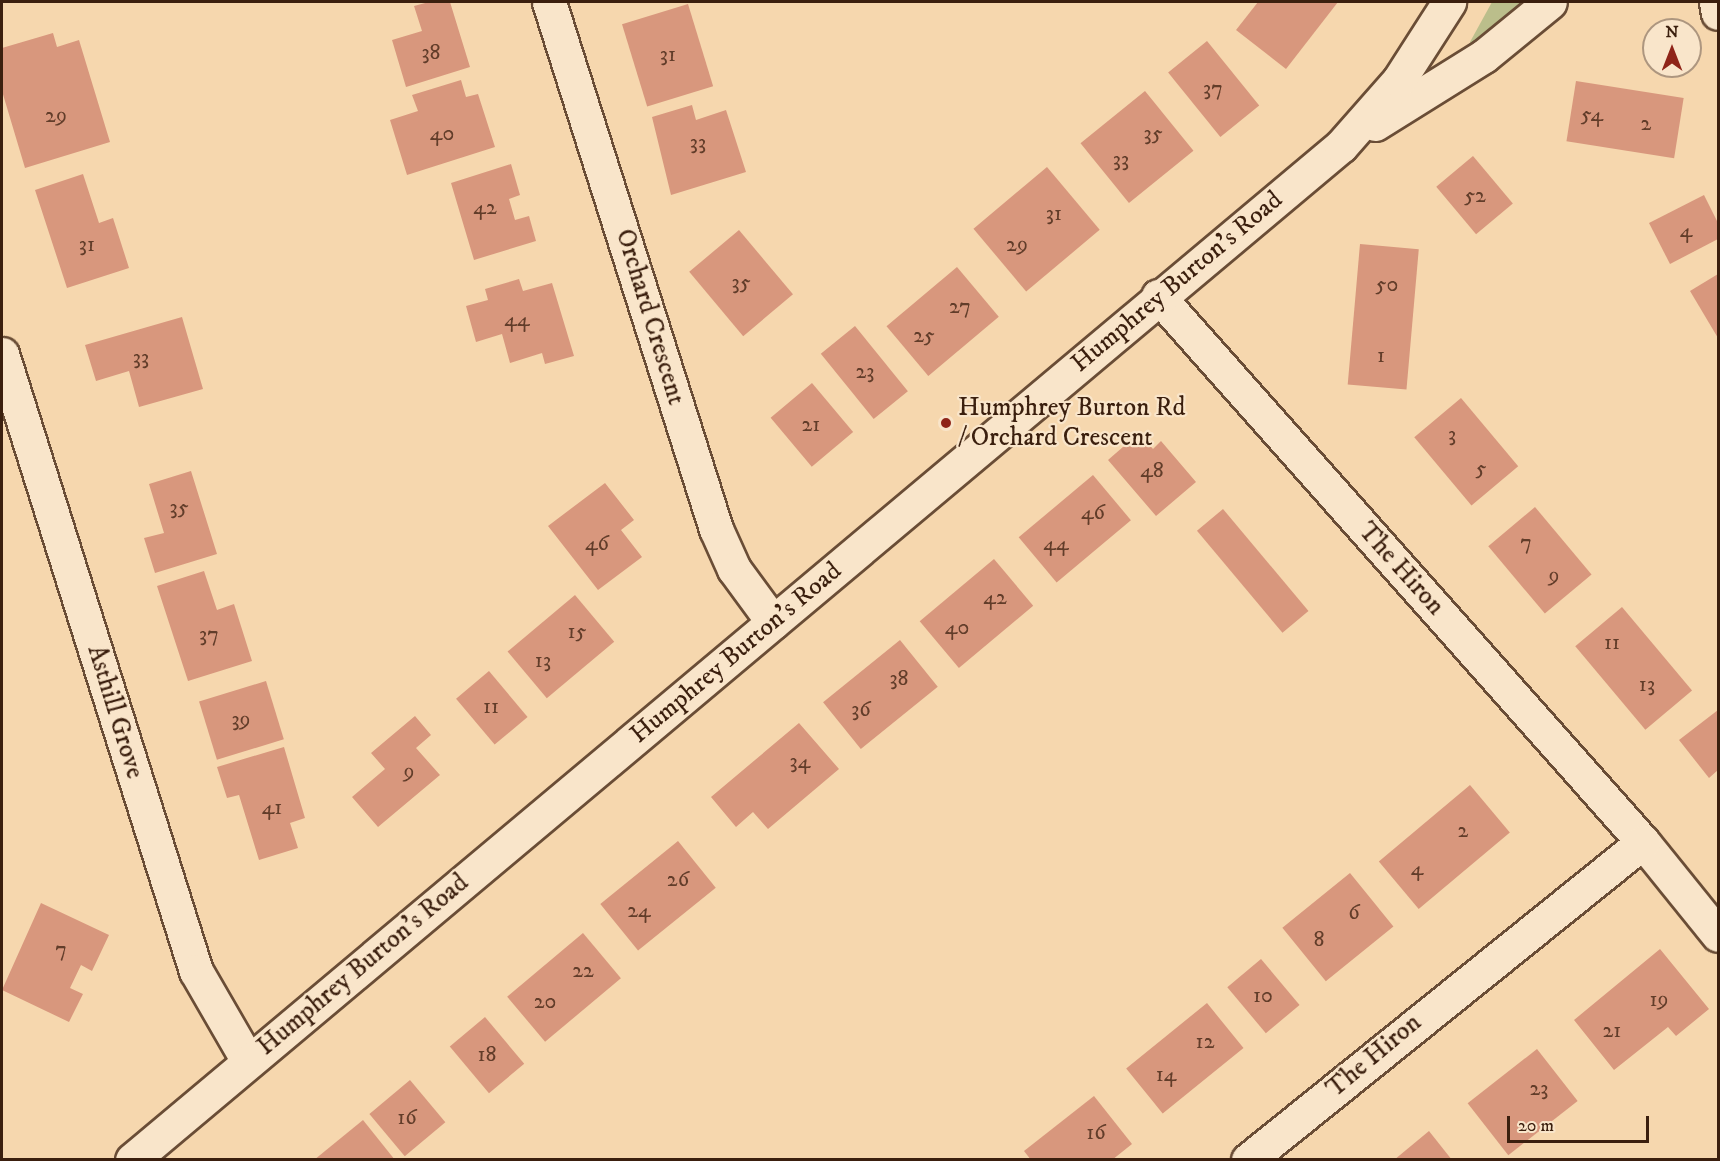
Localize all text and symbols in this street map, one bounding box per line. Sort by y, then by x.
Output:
north arrow [1642,18,1702,78]
text: N [1665,22,1679,42]
house number: 38 [421,40,441,66]
house number: 31 [660,42,676,68]
house number: 37 [1203,76,1223,102]
house number: 54 [1581,102,1603,128]
house number: 29 [45,103,67,129]
house number: 2 [1641,111,1651,137]
house number: 40 [430,121,454,147]
house number: 35 [1143,121,1163,147]
house number: 33 [690,130,706,156]
house number: 33 [1113,147,1129,173]
house number: 52 [1464,183,1486,209]
street label: Humphrey Burton's Road [1065,185,1289,379]
house number: 42 [473,195,497,221]
house number: 31 [1046,201,1062,227]
house number: 4 [1680,218,1692,244]
street label: Orchard Crescent [608,225,692,409]
house number: 31 [79,232,95,258]
house number: 29 [1006,232,1028,258]
house number: 35 [731,270,751,296]
house number: 50 [1376,272,1398,298]
house number: 27 [949,294,971,320]
house number: 44 [504,307,530,333]
house number: 25 [913,323,935,349]
house number: 1 [1377,343,1385,369]
house number: 33 [133,345,149,371]
house number: 23 [855,359,875,385]
place label: Humphrey Burton Rd / Orchard Crescent [958,392,1186,454]
house number: 21 [802,412,820,438]
marker: Humphrey Burton Rd / Orchard Crescent [939,416,953,430]
house number: 3 [1448,422,1456,448]
house number: 5 [1476,456,1486,482]
house number: 48 [1140,458,1164,484]
house number: 35 [169,495,189,521]
house number: 46 [1081,500,1105,526]
street label: The Hiron [1351,516,1451,622]
house number: 7 [1520,530,1532,556]
house number: 46 [585,531,609,557]
house number: 44 [1043,531,1069,557]
street label: Humphrey Burton's Road [624,556,848,750]
house number: 9 [1549,563,1559,589]
house number: 42 [983,585,1007,611]
house number: 40 [945,615,969,641]
house number: 15 [568,619,586,645]
house number: 37 [199,622,219,648]
house number: 11 [1604,630,1620,656]
street label: Asthill Grove [80,642,150,782]
house number: 13 [535,648,551,674]
house number: 38 [889,666,909,692]
house number: 13 [1639,672,1655,698]
house number: 11 [483,694,499,720]
house number: 36 [851,697,871,723]
house number: 39 [231,707,251,733]
house number: 34 [790,749,810,775]
house number: 9 [404,759,414,785]
house number: 41 [262,795,282,821]
house number: 2 [1458,818,1468,844]
house number: 4 [1411,856,1423,882]
house number: 26 [667,867,689,893]
street label: Humphrey Burton's Road [251,868,475,1062]
house number: 24 [627,898,651,924]
house number: 6 [1348,900,1360,926]
house number: 8 [1313,927,1325,953]
house number: 7 [55,937,67,963]
house number: 22 [572,958,594,984]
house number: 10 [1253,983,1273,1009]
house number: 19 [1650,987,1668,1013]
house number: 20 [534,989,556,1015]
street label: The Hiron [1320,1007,1428,1105]
house number: 21 [1603,1018,1621,1044]
house number: 12 [1196,1029,1214,1055]
house number: 18 [477,1042,497,1068]
house number: 14 [1156,1062,1176,1088]
house number: 23 [1529,1076,1549,1102]
scale bar [1510,1104,1652,1142]
house number: 16 [397,1105,417,1131]
text: 20 m [1518,1115,1554,1137]
house number: 16 [1086,1120,1106,1146]

